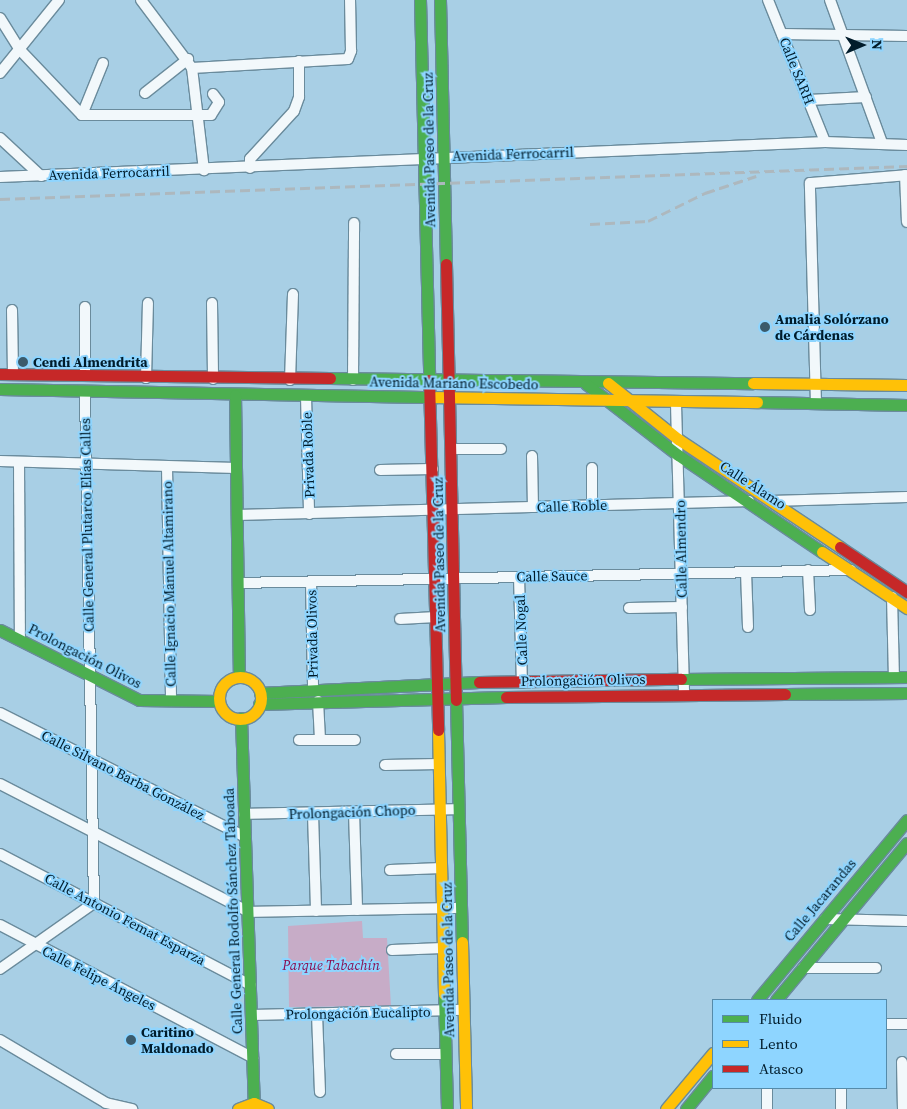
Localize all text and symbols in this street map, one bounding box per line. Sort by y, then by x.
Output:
north arrow [837,20,887,70]
street label: Calle SARH [776,35,818,107]
text: N [867,39,887,50]
street label: Avenida Paseo de la Cruz [419,72,439,228]
street label: Avenida Ferrocarril [452,143,574,165]
street label: Avenida Ferrocarril [48,162,170,184]
place label: Amalia Solórzano de Cárdenas [775,311,889,344]
marker: Amalia Solórzano de Cárdenas [759,321,771,333]
place label: Cendi Almendrita [33,354,148,370]
marker: Cendi Almendrita [17,356,29,368]
street label: Avenida Mariano Escobedo [369,373,539,393]
street label: Privada Roble [298,412,318,498]
street label: Calle General Plutarco Elías Calles [77,418,97,632]
street label: Calle Álamo [717,457,789,513]
street label: Avenida Paseo de la Cruz [429,477,449,633]
street label: Calle Ignacio Manuel Altamirano [159,481,179,687]
street label: Calle Roble [536,496,608,516]
street label: Calle Almendro [672,500,690,598]
street label: Calle Sauce [516,567,588,585]
street label: Privada Olivos [303,589,321,679]
street label: Calle Nogal [511,594,531,666]
street label: Prolongación Olivos [26,620,144,692]
street label: Prolongación Olivos [520,671,646,689]
street label: Calle Silvano Barba González [39,727,207,823]
street label: Calle General Rodolfo Sánchez Taboada [220,787,246,1035]
street label: Prolongación Chopo [288,801,416,823]
street label: Calle Jacarandas [780,855,860,945]
street label: Calle Antonio Femat Esparza [42,869,208,969]
street label: Avenida Paseo de la Cruz [438,882,458,1038]
street label: Calle Felipe Ángeles [39,942,159,1014]
park label: Parque Tabachín [282,957,380,973]
legend [712,999,887,1089]
street label: Prolongación Eucalipto [285,1003,431,1023]
text: Fluido [759,1008,802,1029]
place label: Caritino Maldonado [141,1024,214,1056]
text: Lento [759,1033,798,1054]
marker: Caritino Maldonado [125,1034,137,1046]
text: Atasco [759,1058,803,1079]

